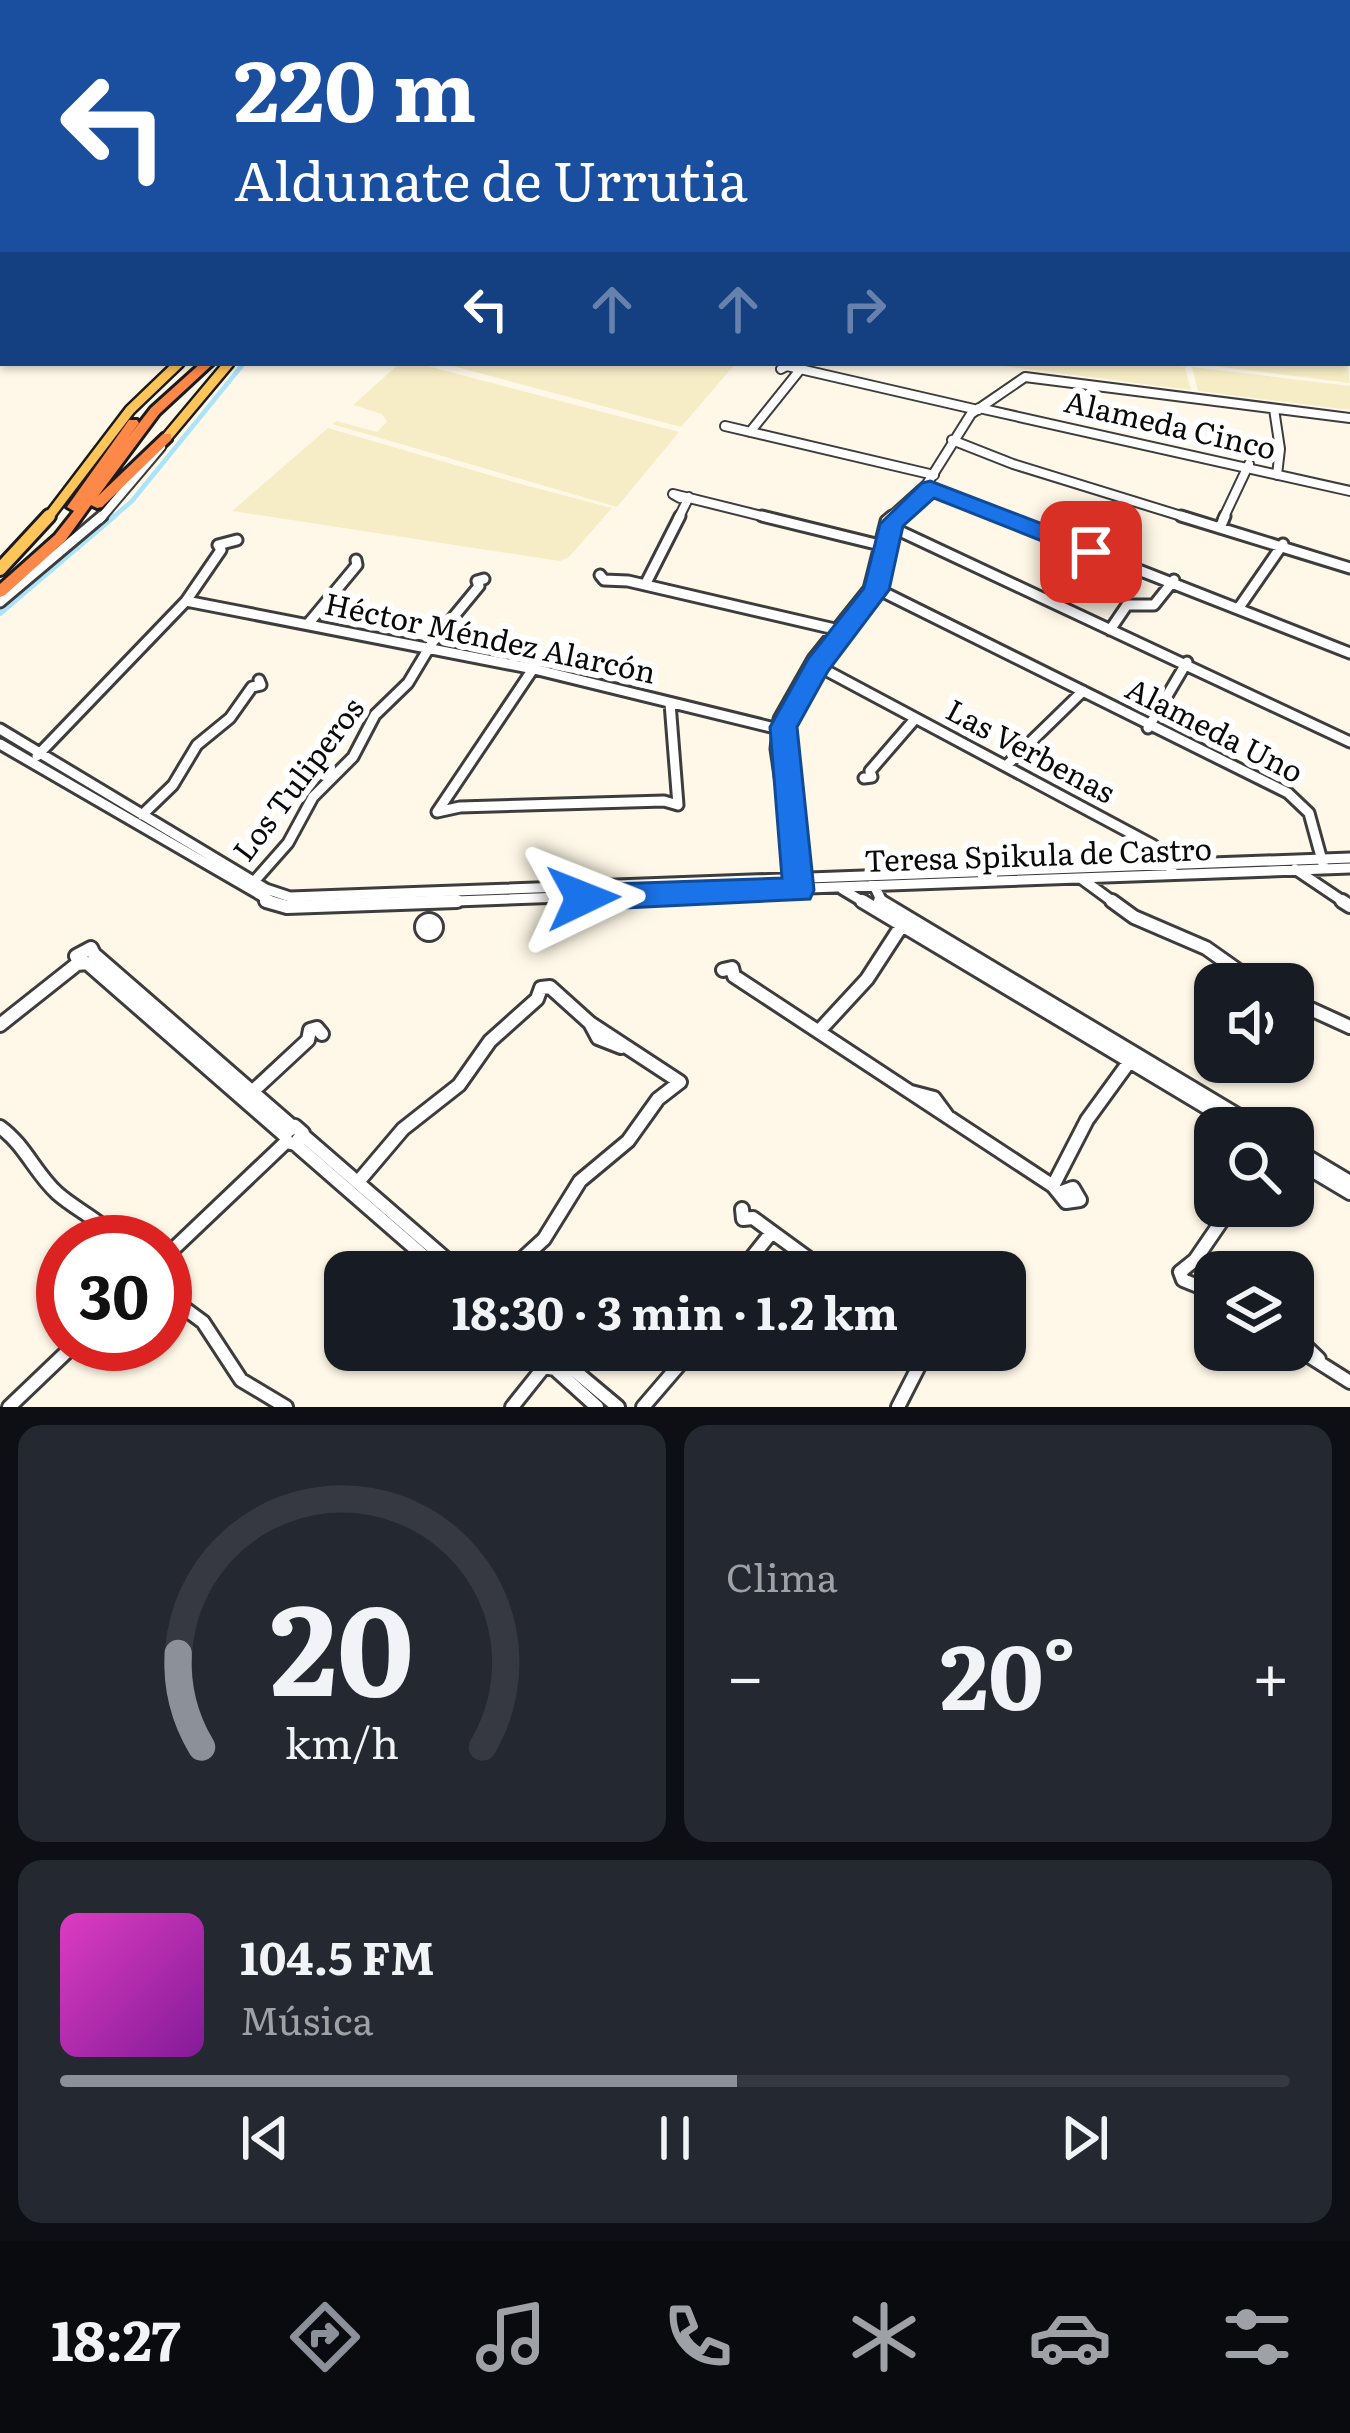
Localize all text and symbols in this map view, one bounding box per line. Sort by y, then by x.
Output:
text: 220 m [234,23,477,148]
icon: left [36,48,192,204]
text: Aldunate de Urrutia [234,137,748,218]
icon: left [453,276,519,342]
icon: ahead [579,276,645,342]
icon: ahead [705,276,771,342]
icon: right [831,276,897,342]
street label: Alameda Cinco [1060,377,1281,469]
pin [1040,501,1142,603]
icon: arrive [1058,519,1124,585]
street label: Héctor Méndez Alarcón [321,579,660,693]
street label: Alameda Uno [1119,665,1312,792]
street label: Las Verbenas [939,686,1124,812]
street label: Los Tuliperos [220,687,373,869]
street label: Teresa Spikula de Castro [863,825,1213,881]
position arrow [520,835,646,961]
map controls [1194,963,1314,1371]
button: sound [1194,963,1314,1083]
button: search [1194,1107,1314,1227]
speed limit sign: 30 [36,1215,192,1371]
button: layers [1194,1251,1314,1371]
text: 18:30 · 3 min · 1.2 km [452,1277,898,1344]
text: Clima [726,1546,838,1604]
text: 20 [270,1549,414,1734]
text: 20° [940,1604,1076,1738]
text: − [726,1623,764,1721]
text: + [1252,1623,1290,1721]
text: km/h [285,1708,399,1771]
text: 104.5 FM [240,1922,435,1989]
text: Música [240,1989,374,2047]
icon: previous [232,2105,298,2171]
icon: pause [642,2105,708,2171]
icon: next [1052,2105,1118,2171]
icon: directions [283,2295,367,2379]
icon: music [469,2295,553,2379]
icon: phone [656,2295,740,2379]
icon: climate [842,2295,926,2379]
icon: car [1028,2295,1112,2379]
icon: filters [1215,2295,1299,2379]
text: 18:27 [51,2297,181,2378]

